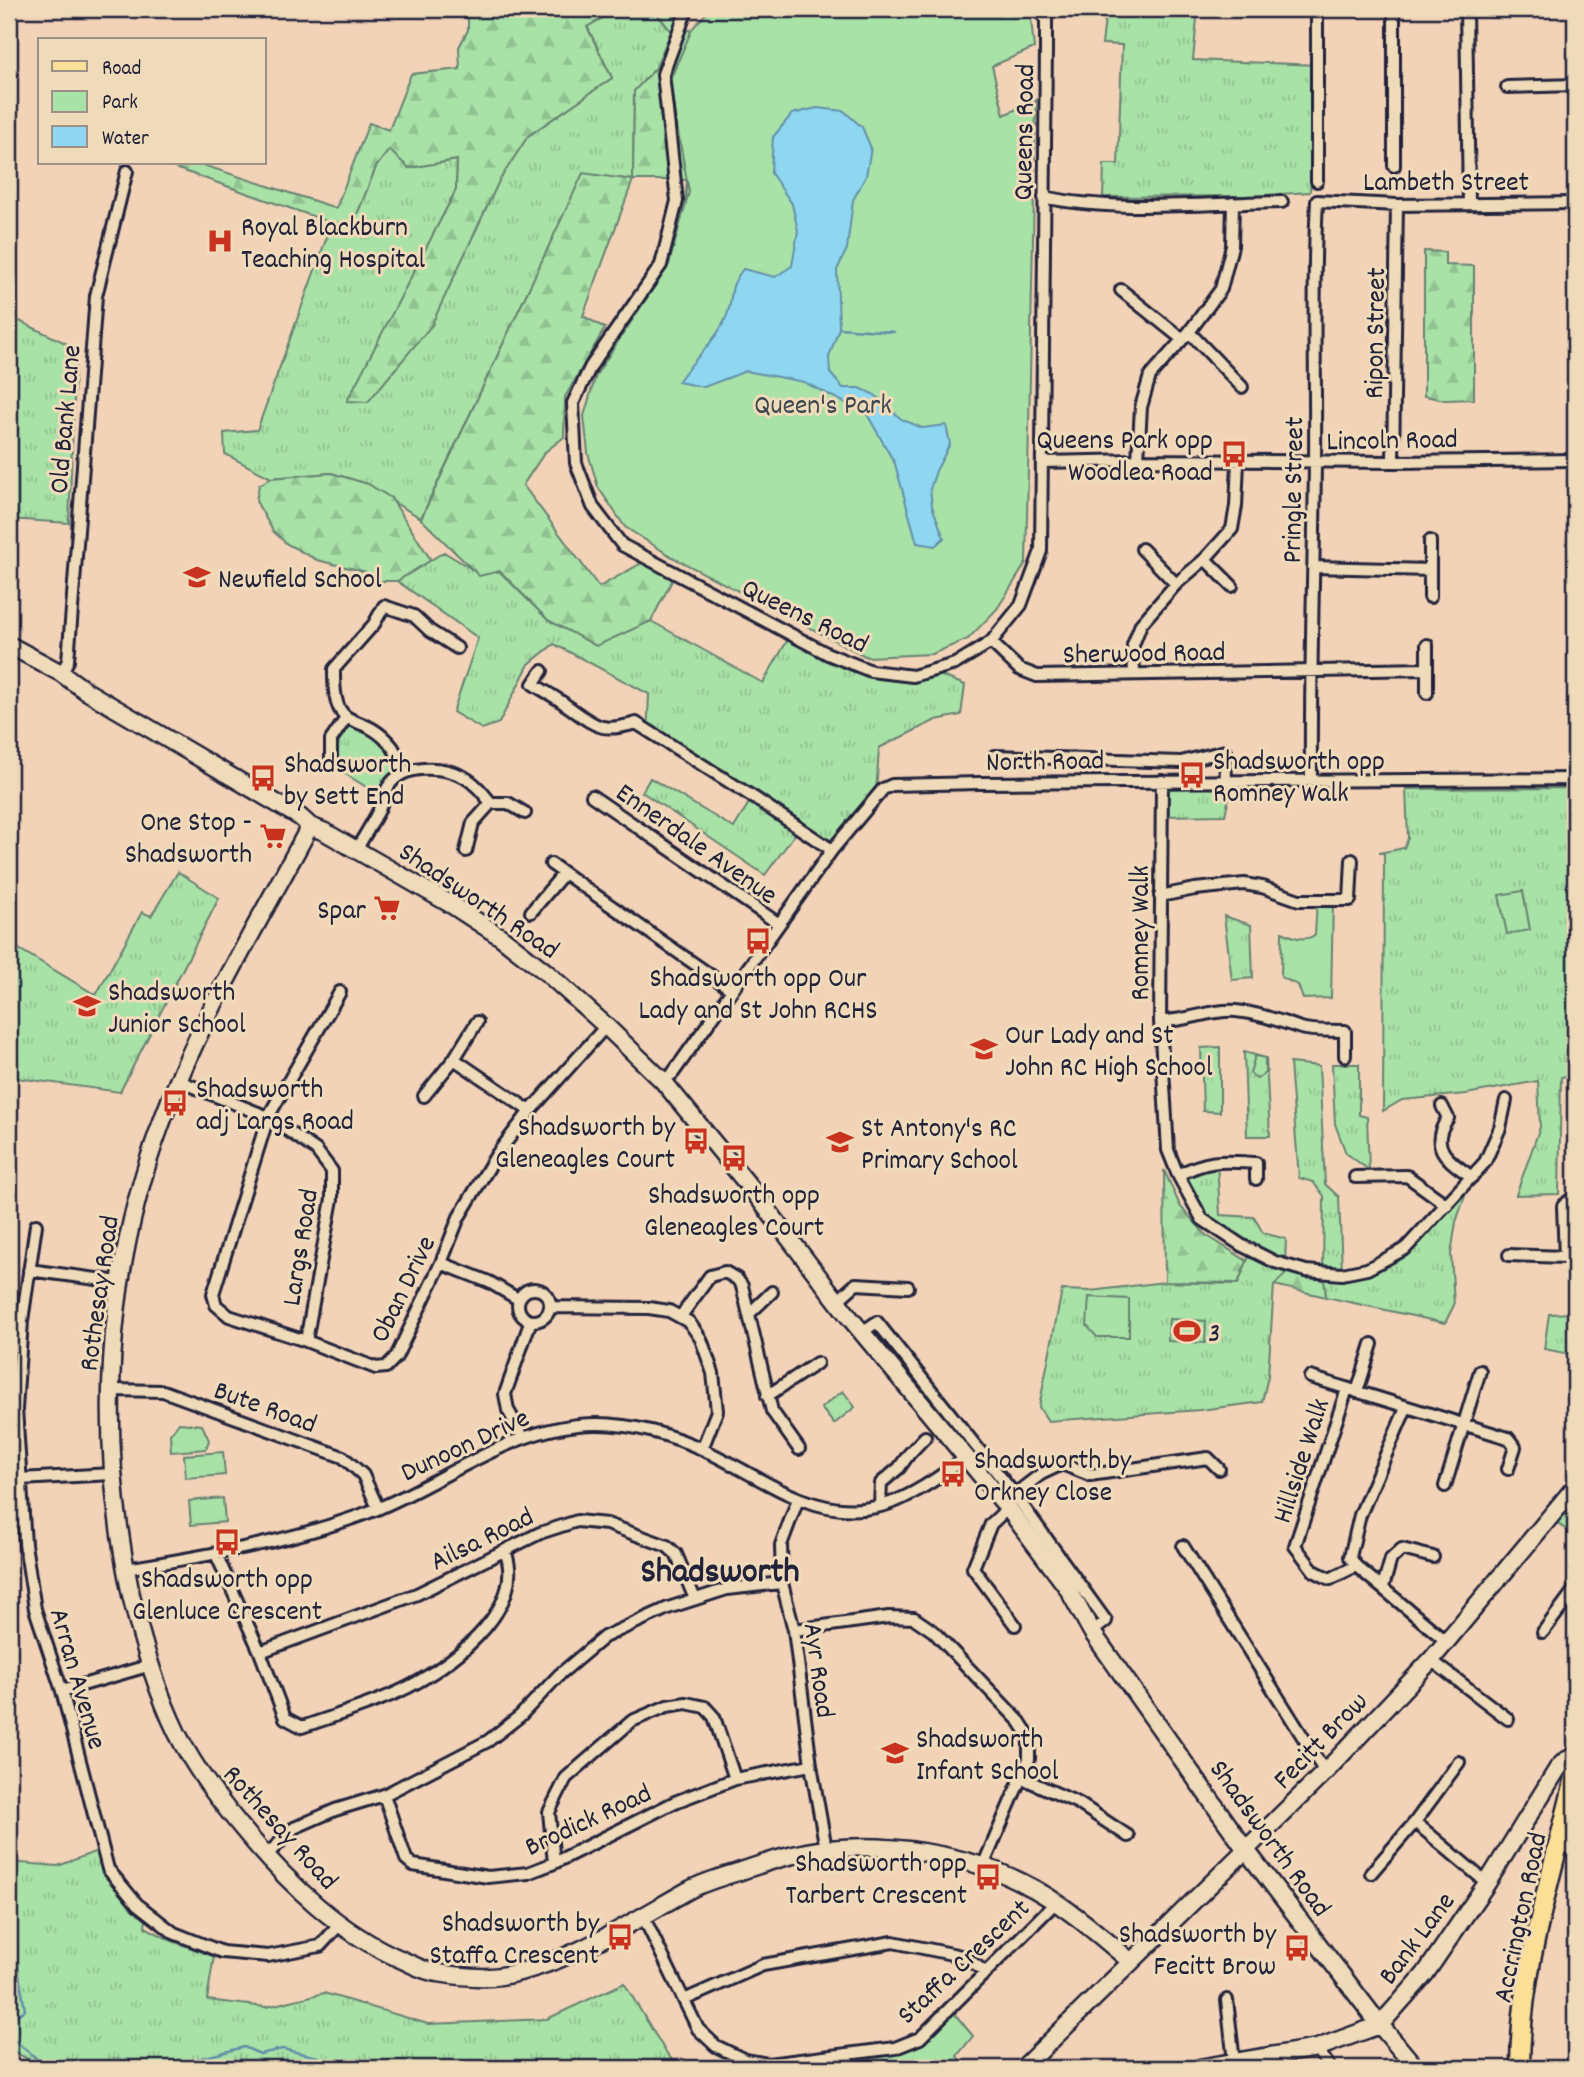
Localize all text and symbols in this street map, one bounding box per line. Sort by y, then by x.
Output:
legend [38,38,266,164]
text: Road [102,55,141,85]
street label: Queens Road [1006,63,1048,201]
text: Park [102,89,138,119]
text: Water [102,125,149,155]
street label: Lambeth Street [1363,165,1529,205]
place label: Royal Blackburn Teaching Hospital [241,210,426,282]
hospital icon: Royal Blackburn Teaching Hospital [205,226,235,256]
street label: Ripon Street [1357,267,1399,399]
street label: Old Bank Lane [42,343,94,496]
park label: Queen's Park [754,388,892,428]
street label: Pringle Street [1275,416,1317,564]
street label: Lincoln Road [1326,422,1458,464]
place label: Queens Park opp Woodlea Road [1036,423,1213,495]
bus stop icon: Queens Park opp Woodlea Road [1219,439,1249,469]
school or university icon: Newfield School [182,562,212,592]
place label: Newfield School [218,562,382,602]
street label: Queens Road [734,571,874,666]
street label: Sherwood Road [1062,635,1226,677]
street label: North Road [985,743,1105,785]
place label: Shadsworth opp Romney Walk [1213,744,1385,816]
place label: Shadsworth by Sett End [284,747,411,819]
bus stop icon: Shadsworth opp Romney Walk [1177,760,1207,790]
bus stop icon: Shadsworth by Sett End [248,763,278,793]
street label: Ennerdale Avenue [606,775,784,917]
place label: One Stop - Shadsworth [125,805,252,877]
supermarket icon: One Stop - Shadsworth [258,821,288,851]
street label: Shadsworth Road [389,835,566,972]
street label: Romney Walk [1123,865,1163,1001]
place label: Spar [317,893,367,933]
supermarket icon: Spar [372,893,402,923]
bus stop icon: Shadsworth opp Our Lady and St John RCHS [743,926,773,956]
place label: Shadsworth opp Our Lady and St John RCHS [638,961,878,1033]
place label: Shadsworth Junior School [108,975,246,1047]
school or university icon: Shadsworth Junior School [72,991,102,1021]
place label: Our Lady and St John RC High School [1005,1018,1213,1090]
school or university icon: Our Lady and St John RC High School [969,1034,999,1064]
place label: Shadsworth adj Largs Road [196,1072,354,1144]
bus stop icon: Shadsworth adj Largs Road [160,1088,190,1118]
place label: Shadsworth by Gleneagles Court [495,1110,676,1182]
place label: St Antony's RC Primary School [861,1111,1018,1183]
bus stop icon: Shadsworth by Gleneagles Court [681,1126,711,1156]
school or university icon: St Antony's RC Primary School [825,1127,855,1157]
bus stop icon: Shadsworth opp Gleneagles Court [719,1143,749,1173]
place label: Shadsworth opp Gleneagles Court [644,1178,824,1250]
street label: Largs Road [274,1186,332,1309]
street label: Rothesay Road [71,1213,133,1374]
street label: Oban Drive [362,1230,449,1350]
sports icon: 3 [1172,1316,1202,1346]
place label: 3 [1208,1316,1220,1356]
street label: Bute Road [207,1373,321,1447]
street label: Hillside Walk [1265,1394,1343,1529]
street label: Dunoon Drive [395,1400,537,1495]
place label: Shadsworth by Orkney Close [974,1443,1132,1515]
bus stop icon: Shadsworth by Orkney Close [938,1459,968,1489]
street label: Ailsa Road [425,1499,542,1584]
bus stop icon: Shadsworth opp Glenluce Crescent [212,1527,242,1557]
district label: Shadsworth [640,1549,800,1599]
place label: Shadsworth opp Glenluce Crescent [132,1562,322,1634]
street label: Arran Avenue [36,1604,114,1755]
street label: Ayr Road [790,1620,843,1721]
street label: Fecitt Brow [1266,1685,1380,1800]
place label: Shadsworth Infant School [916,1722,1059,1794]
school or university icon: Shadsworth Infant School [880,1738,910,1768]
street label: Shadsworth Road [1197,1753,1339,1927]
street label: Rothesay Road [211,1758,346,1901]
street label: Brodick Road [519,1776,659,1869]
street label: Accrington Road [1485,1829,1560,2007]
place label: Shadsworth opp Tarbert Crescent [786,1846,967,1918]
bus stop icon: Shadsworth opp Tarbert Crescent [973,1862,1003,1892]
street label: Bank Lane [1371,1885,1467,1995]
street label: Staffa Crescent [890,1891,1041,2036]
place label: Shadsworth by Staffa Crescent [430,1906,600,1978]
place label: Shadsworth by Fecitt Brow [1119,1917,1277,1989]
bus stop icon: Shadsworth by Staffa Crescent [605,1922,635,1952]
bus stop icon: Shadsworth by Fecitt Brow [1282,1933,1312,1963]

